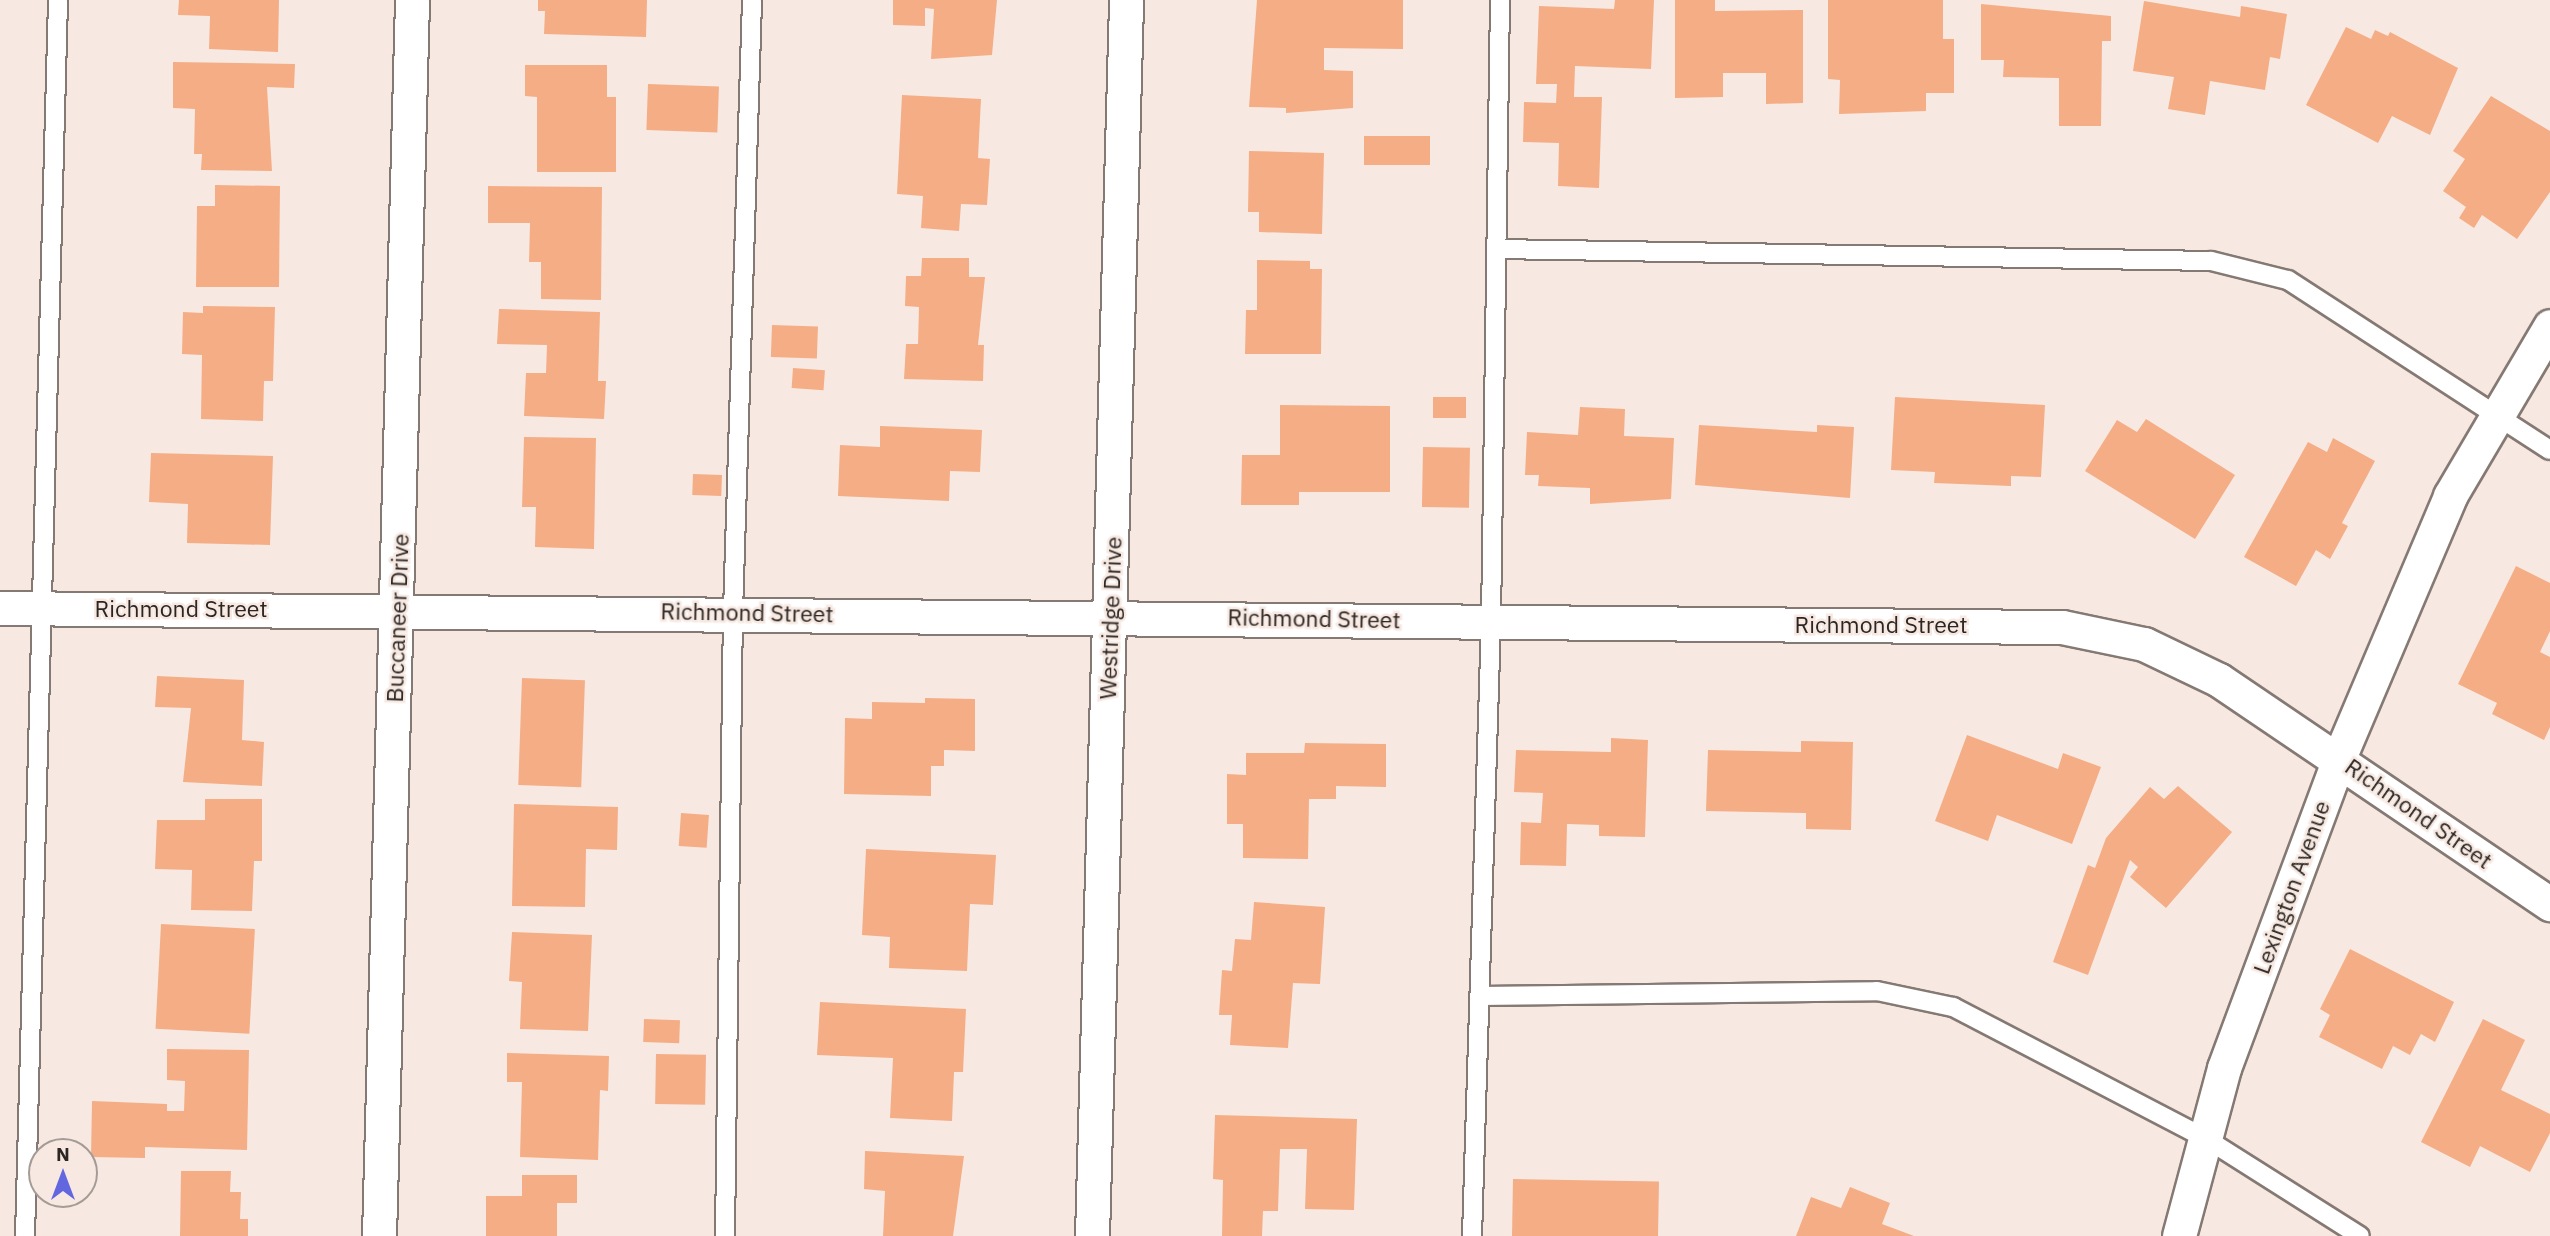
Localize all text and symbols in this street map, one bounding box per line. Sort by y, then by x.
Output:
street label: Buccaneer Drive [380,533,414,703]
street label: Westridge Drive [1093,536,1127,700]
street label: Richmond Street [95,594,267,622]
street label: Richmond Street [660,597,834,627]
street label: Richmond Street [1227,603,1401,633]
street label: Richmond Street [1795,610,1967,638]
street label: Richmond Street [2340,752,2498,874]
street label: Lexington Avenue [2247,797,2335,977]
north arrow [28,1138,98,1208]
text: N [56,1142,70,1166]

